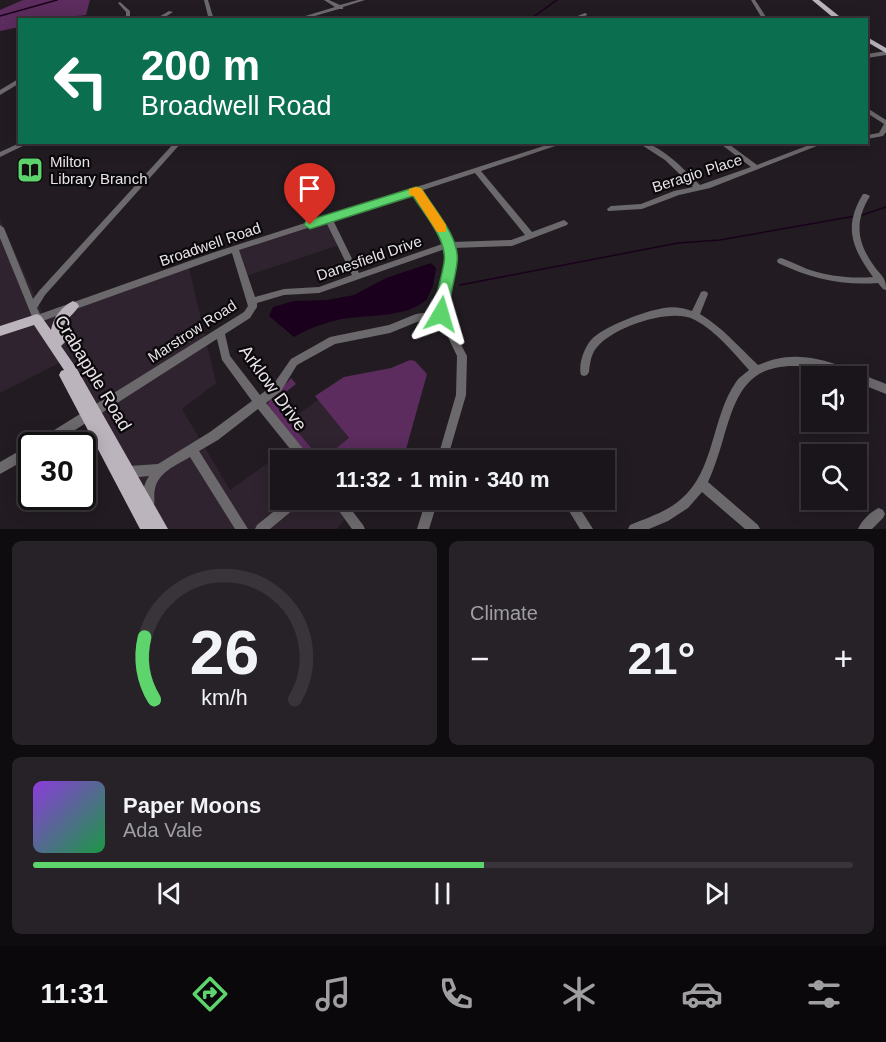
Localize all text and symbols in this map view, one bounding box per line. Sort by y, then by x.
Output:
icon: left [42,42,120,120]
text: 200 m [141,42,260,89]
text: Broadwell Road [141,91,332,121]
street label: Beragio Place [650,150,744,196]
place label: Milton Library Branch [50,153,148,187]
library icon: Milton Library Branch [15,155,45,185]
pin [284,163,335,225]
icon: arrive [293,172,326,205]
street label: Broadwell Road [157,219,263,269]
street label: Danesfield Drive [314,232,424,284]
position arrow [409,282,473,346]
street label: Marstrow Road [145,296,239,366]
street label: Crabapple Road [51,312,135,434]
street label: Arklow Drive [235,341,311,435]
map controls [801,366,867,510]
button: sound [801,366,867,432]
speed limit sign: 30 [18,432,96,510]
button: search [801,444,867,510]
text: 11:32 · 1 min · 340 m [336,467,550,492]
text: Climate [470,602,538,624]
text: 26 [190,618,259,687]
text: 21° [627,633,696,684]
text: − [470,640,489,677]
text: + [834,640,853,677]
text: km/h [201,686,248,710]
text: Paper Moons [123,793,261,818]
text: Ada Vale [123,819,203,841]
icon: previous [153,877,186,910]
icon: pause [426,877,459,910]
icon: next [700,877,733,910]
icon: directions [189,973,231,1015]
icon: music [312,973,354,1015]
icon: phone [435,973,477,1015]
icon: climate [558,973,600,1015]
icon: car [681,973,723,1015]
icon: filters [803,973,845,1015]
text: 11:31 [40,979,108,1009]

